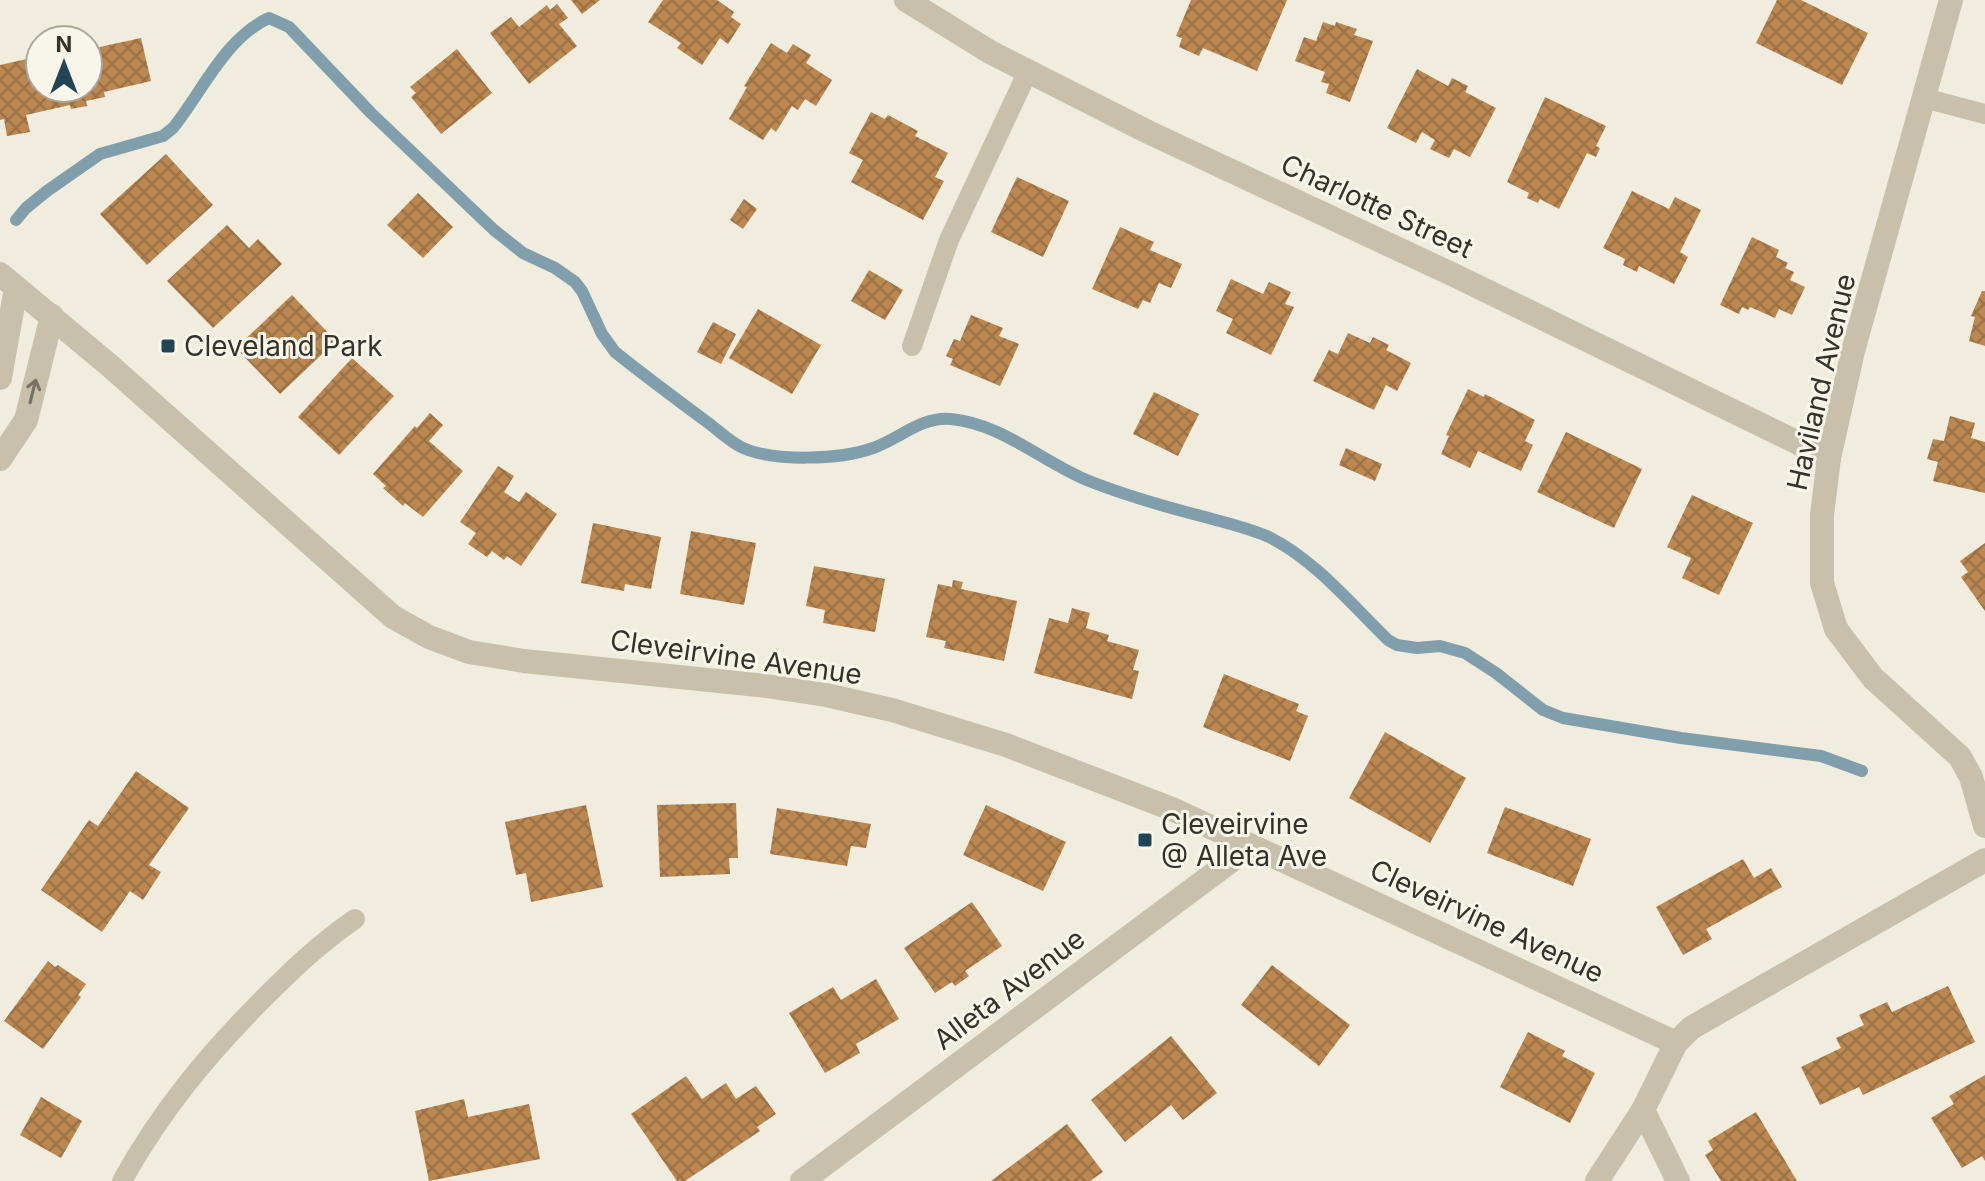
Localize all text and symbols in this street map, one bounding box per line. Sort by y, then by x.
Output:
north arrow [24,24,104,104]
text: N [56,31,72,57]
street label: Charlotte Street [1276,147,1478,265]
street label: Haviland Avenue [1780,270,1862,494]
place label: Cleveland Park [184,329,383,363]
marker: Cleveland Park [159,337,177,355]
one-way arrow [26,378,41,404]
street label: Cleveirvine Avenue [608,622,864,692]
place label: Cleveirvine @ Alleta Ave [1161,807,1327,873]
marker: Cleveirvine @ Alleta Ave [1136,831,1154,849]
street label: Cleveirvine Avenue [1365,852,1609,990]
street label: Alleta Avenue [927,921,1091,1057]

